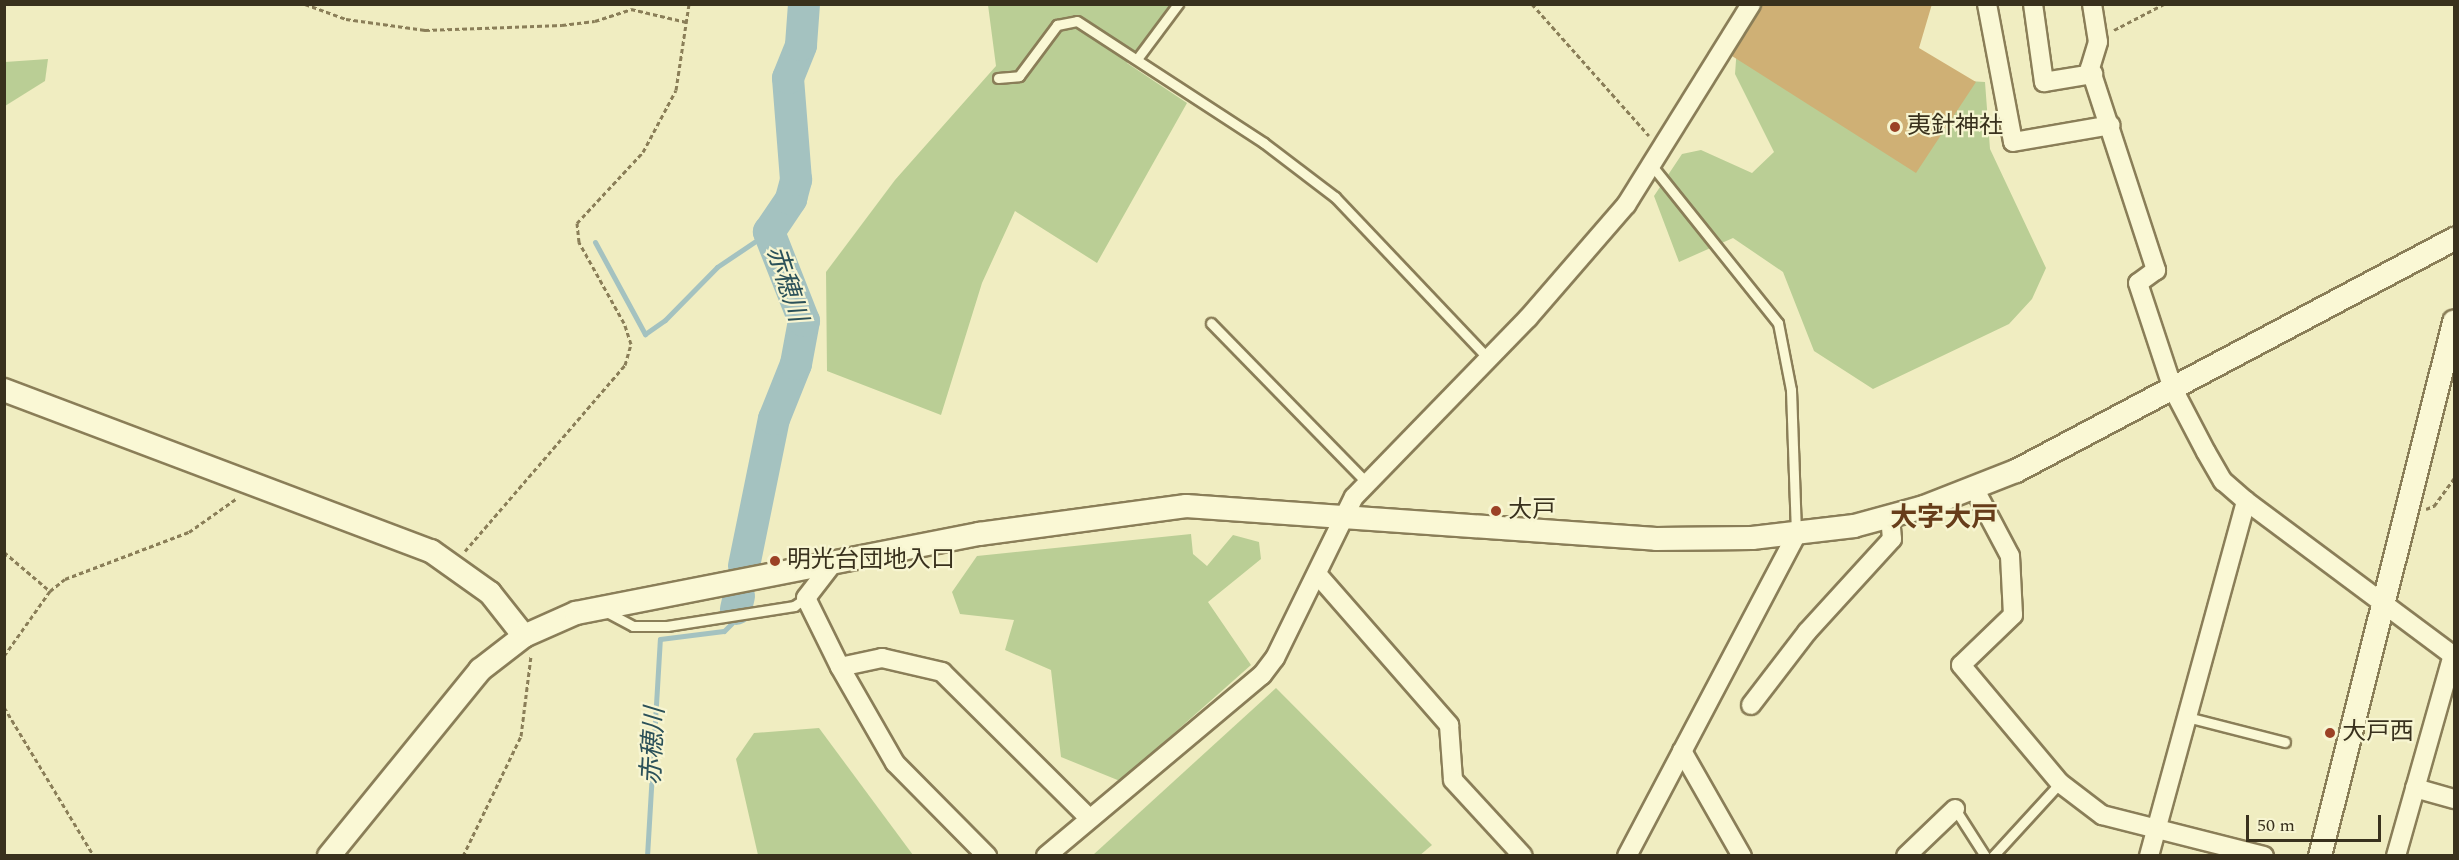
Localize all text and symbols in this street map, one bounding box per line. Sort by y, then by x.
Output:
place label: 夷針神社 [1907,113,2003,141]
marker: 夷針神社 [1888,120,1902,134]
water label: 赤穂川 [759,242,813,326]
place label: 大戸 [1508,497,1556,525]
district label: 大字大戸 [1890,503,1998,535]
marker: 大戸 [1489,504,1503,518]
place label: 明光台団地入口 [787,547,955,575]
marker: 明光台団地入口 [768,554,782,568]
water label: 赤穂川 [636,706,672,786]
place label: 大戸西 [2342,719,2414,747]
marker: 大戸西 [2323,726,2337,740]
scale bar [2249,803,2384,841]
text: 50 m [2257,812,2295,839]

